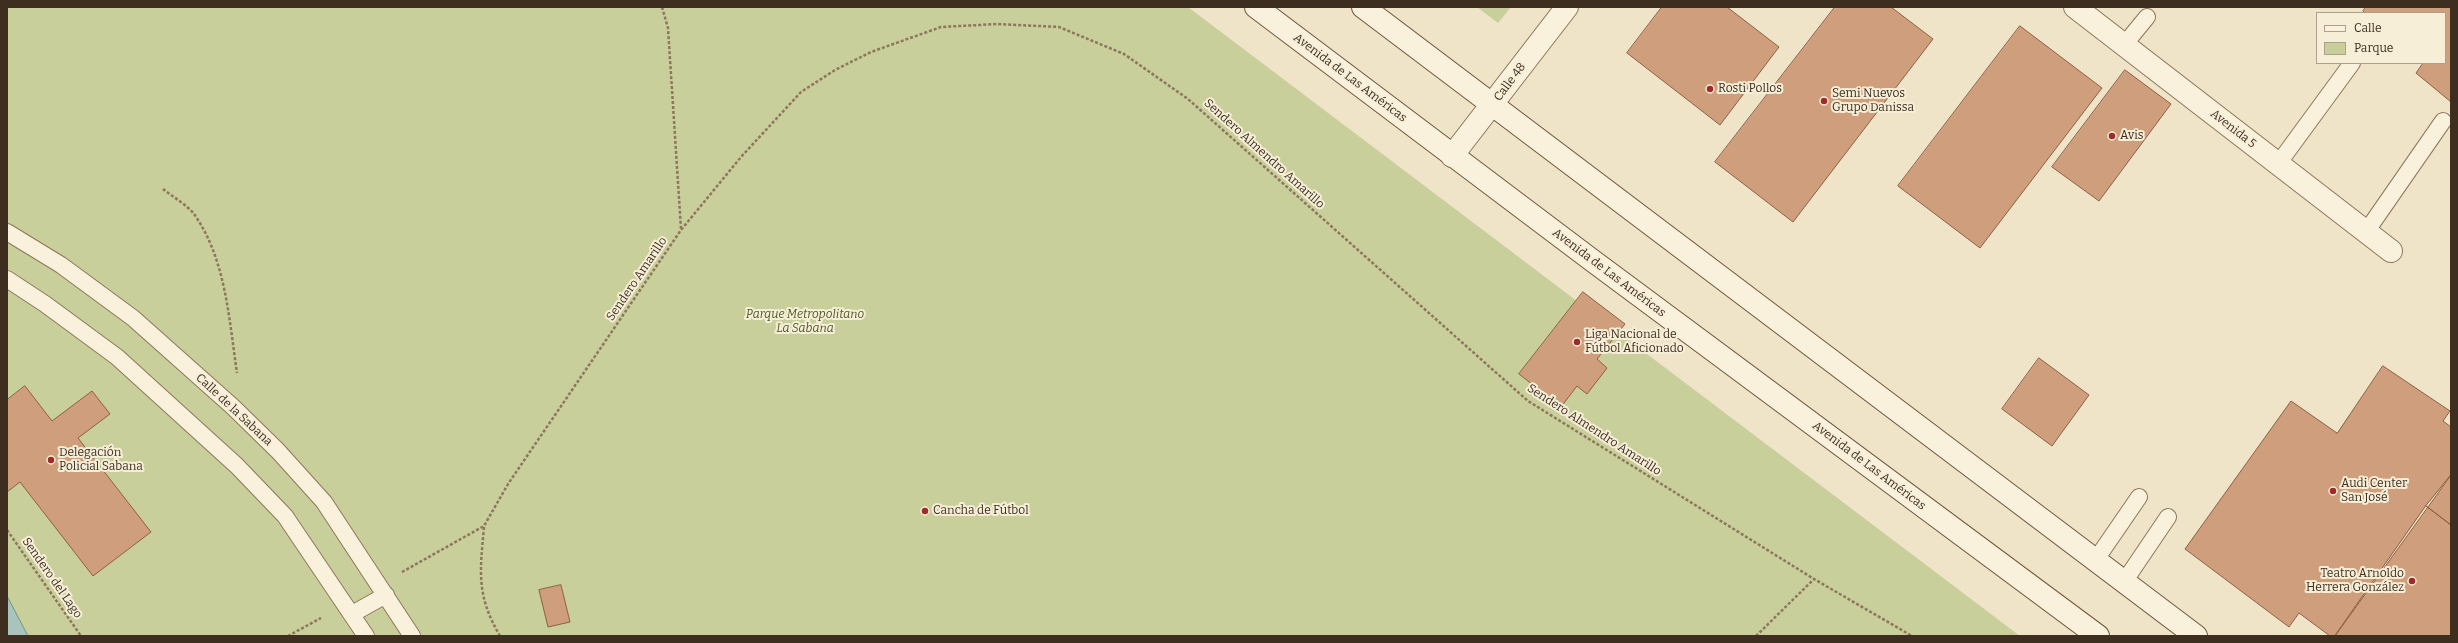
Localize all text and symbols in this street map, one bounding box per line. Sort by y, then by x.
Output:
legend [2316,12,2446,64]
text: Calle [2354,21,2382,35]
street label: Avenida de Las Américas [1290,31,1410,125]
text: Parque [2354,41,2393,55]
street label: Calle 48 [1491,60,1529,104]
place label: Rosti Pollos [1718,82,1782,96]
marker: Rosti Pollos [1705,84,1715,94]
place label: Semi Nuevos Grupo Danissa [1832,87,1914,115]
street label: Sendero Almendro Amarillo [1201,96,1327,212]
marker: Semi Nuevos Grupo Danissa [1819,96,1829,106]
street label: Avenida 5 [2207,107,2259,151]
place label: Avis [2120,129,2143,143]
marker: Avis [2107,131,2117,141]
street label: Avenida de Las Américas [1549,226,1669,320]
street label: Sendero Amarillo [604,234,670,324]
park label: Parque Metropolitano La Sabana [746,308,864,336]
place label: Liga Nacional de Fútbol Aficionado [1585,328,1684,356]
marker: Liga Nacional de Fútbol Aficionado [1572,337,1582,347]
street label: Calle de la Sabana [193,371,275,449]
street label: Sendero Almendro Amarillo [1524,381,1664,479]
street label: Avenida de Las Américas [1809,419,1929,513]
place label: Delegación Policial Sabana [59,446,143,474]
marker: Delegación Policial Sabana [46,455,56,465]
place label: Audi Center San José [2341,477,2407,505]
marker: Audi Center San José [2328,486,2338,496]
place label: Cancha de Fútbol [933,504,1029,518]
marker: Cancha de Fútbol [920,506,930,516]
street label: Sendero del Lago [19,535,85,621]
place label: Teatro Arnoldo Herrera González [2306,567,2404,595]
marker: Teatro Arnoldo Herrera González [2407,576,2417,586]

